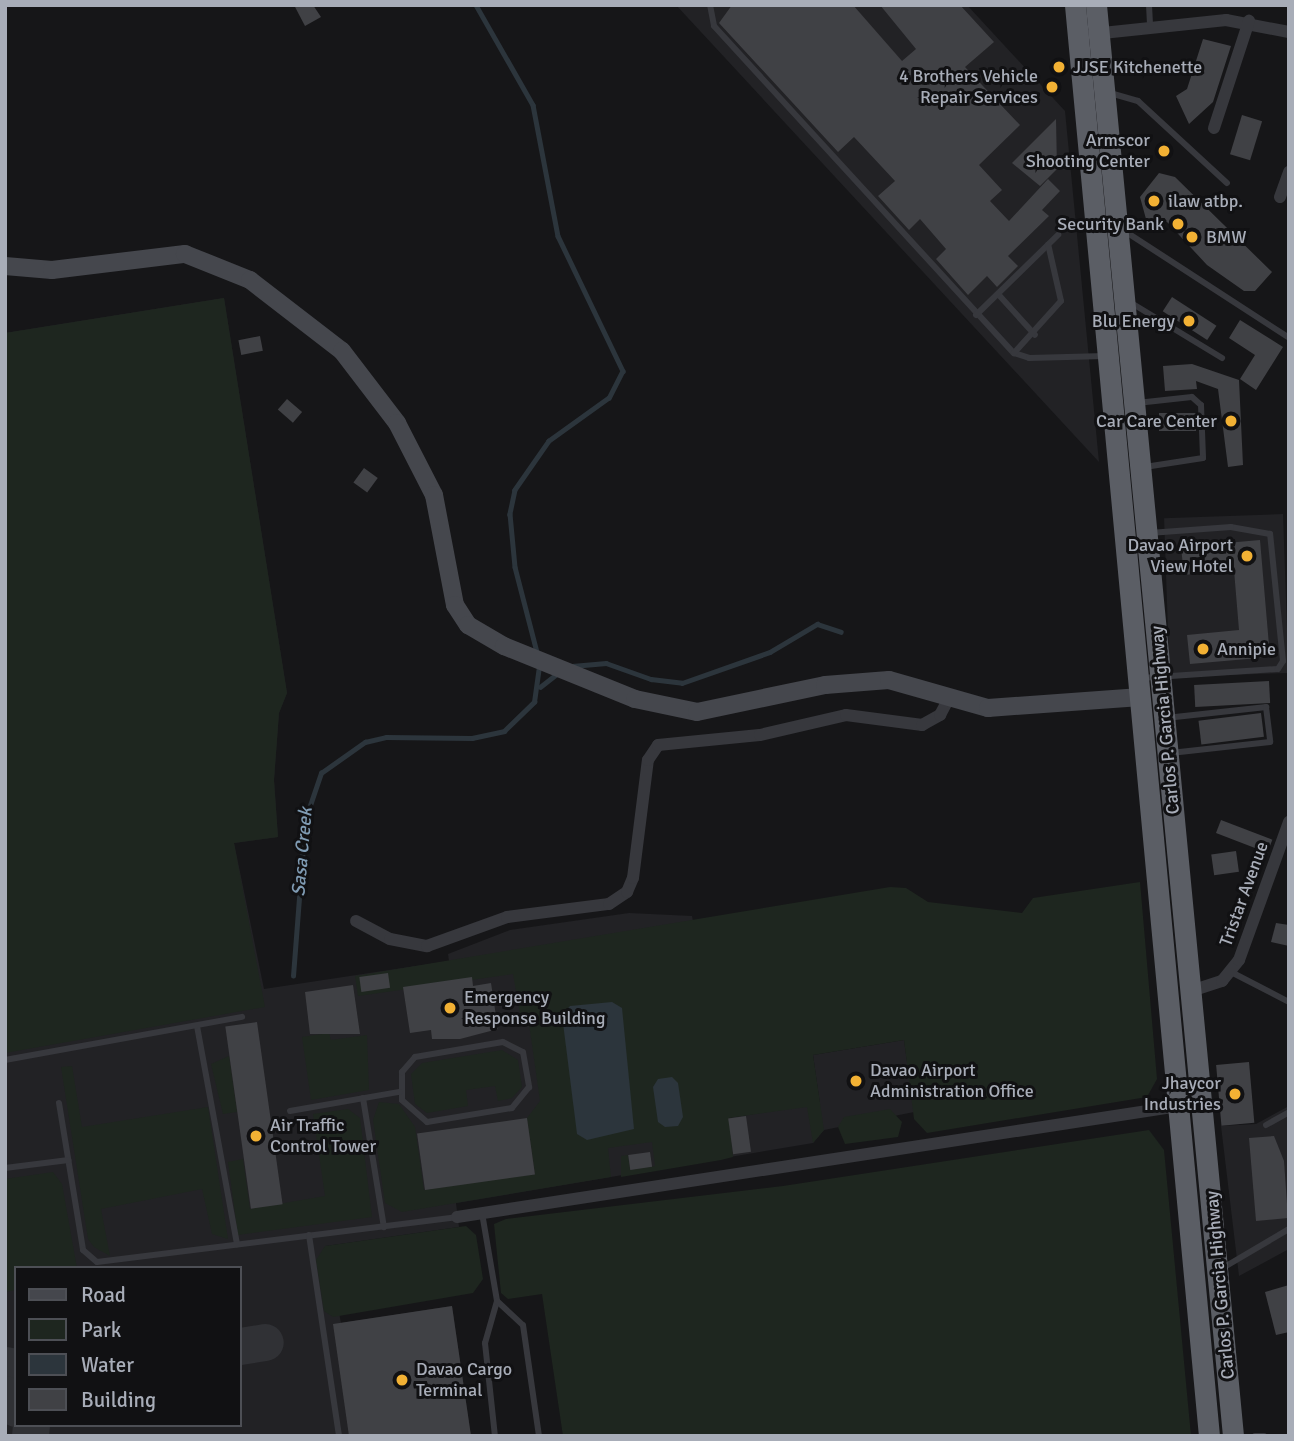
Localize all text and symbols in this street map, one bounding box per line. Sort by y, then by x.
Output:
place label: JJSE Kitchenette [1073,56,1202,78]
marker: JJSE Kitchenette [1051,59,1067,75]
place label: 4 Brothers Vehicle Repair Services [899,66,1038,108]
marker: 4 Brothers Vehicle Repair Services [1044,79,1060,95]
place label: Armscor Shooting Center [1026,130,1150,172]
marker: Armscor Shooting Center [1156,143,1172,159]
place label: ilaw atbp. [1168,190,1243,212]
marker: ilaw atbp. [1146,193,1162,209]
place label: Security Bank [1057,213,1164,235]
marker: Security Bank [1170,216,1186,232]
place label: BMW [1206,226,1246,248]
marker: BMW [1184,229,1200,245]
place label: Blu Energy [1092,310,1175,332]
marker: Blu Energy [1181,313,1197,329]
place label: Car Care Center [1096,410,1217,432]
marker: Car Care Center [1223,413,1239,429]
place label: Davao Airport View Hotel [1127,535,1233,578]
marker: Davao Airport View Hotel [1239,548,1255,564]
street label: Carlos P. Garcia Highway [1146,625,1184,815]
place label: Annipie [1217,638,1276,660]
marker: Annipie [1195,641,1211,657]
water label: Sasa Creek [288,807,318,897]
street label: Tristar Avenue [1215,839,1273,949]
place label: Emergency Response Building [464,987,605,1030]
marker: Emergency Response Building [442,1000,458,1016]
place label: Davao Airport Administration Office [870,1060,1034,1102]
marker: Davao Airport Administration Office [848,1073,864,1089]
place label: Jhaycor Industries [1144,1073,1221,1116]
marker: Jhaycor Industries [1227,1086,1243,1102]
place label: Air Traffic Control Tower [270,1115,376,1158]
marker: Air Traffic Control Tower [248,1128,264,1144]
street label: Carlos P. Garcia Highway [1201,1190,1239,1380]
legend [14,1266,242,1427]
text: Road [81,1282,126,1308]
text: Park [81,1317,121,1343]
text: Water [81,1352,134,1378]
place label: Davao Cargo Terminal [416,1359,512,1402]
marker: Davao Cargo Terminal [394,1372,410,1388]
text: Building [81,1387,156,1413]

